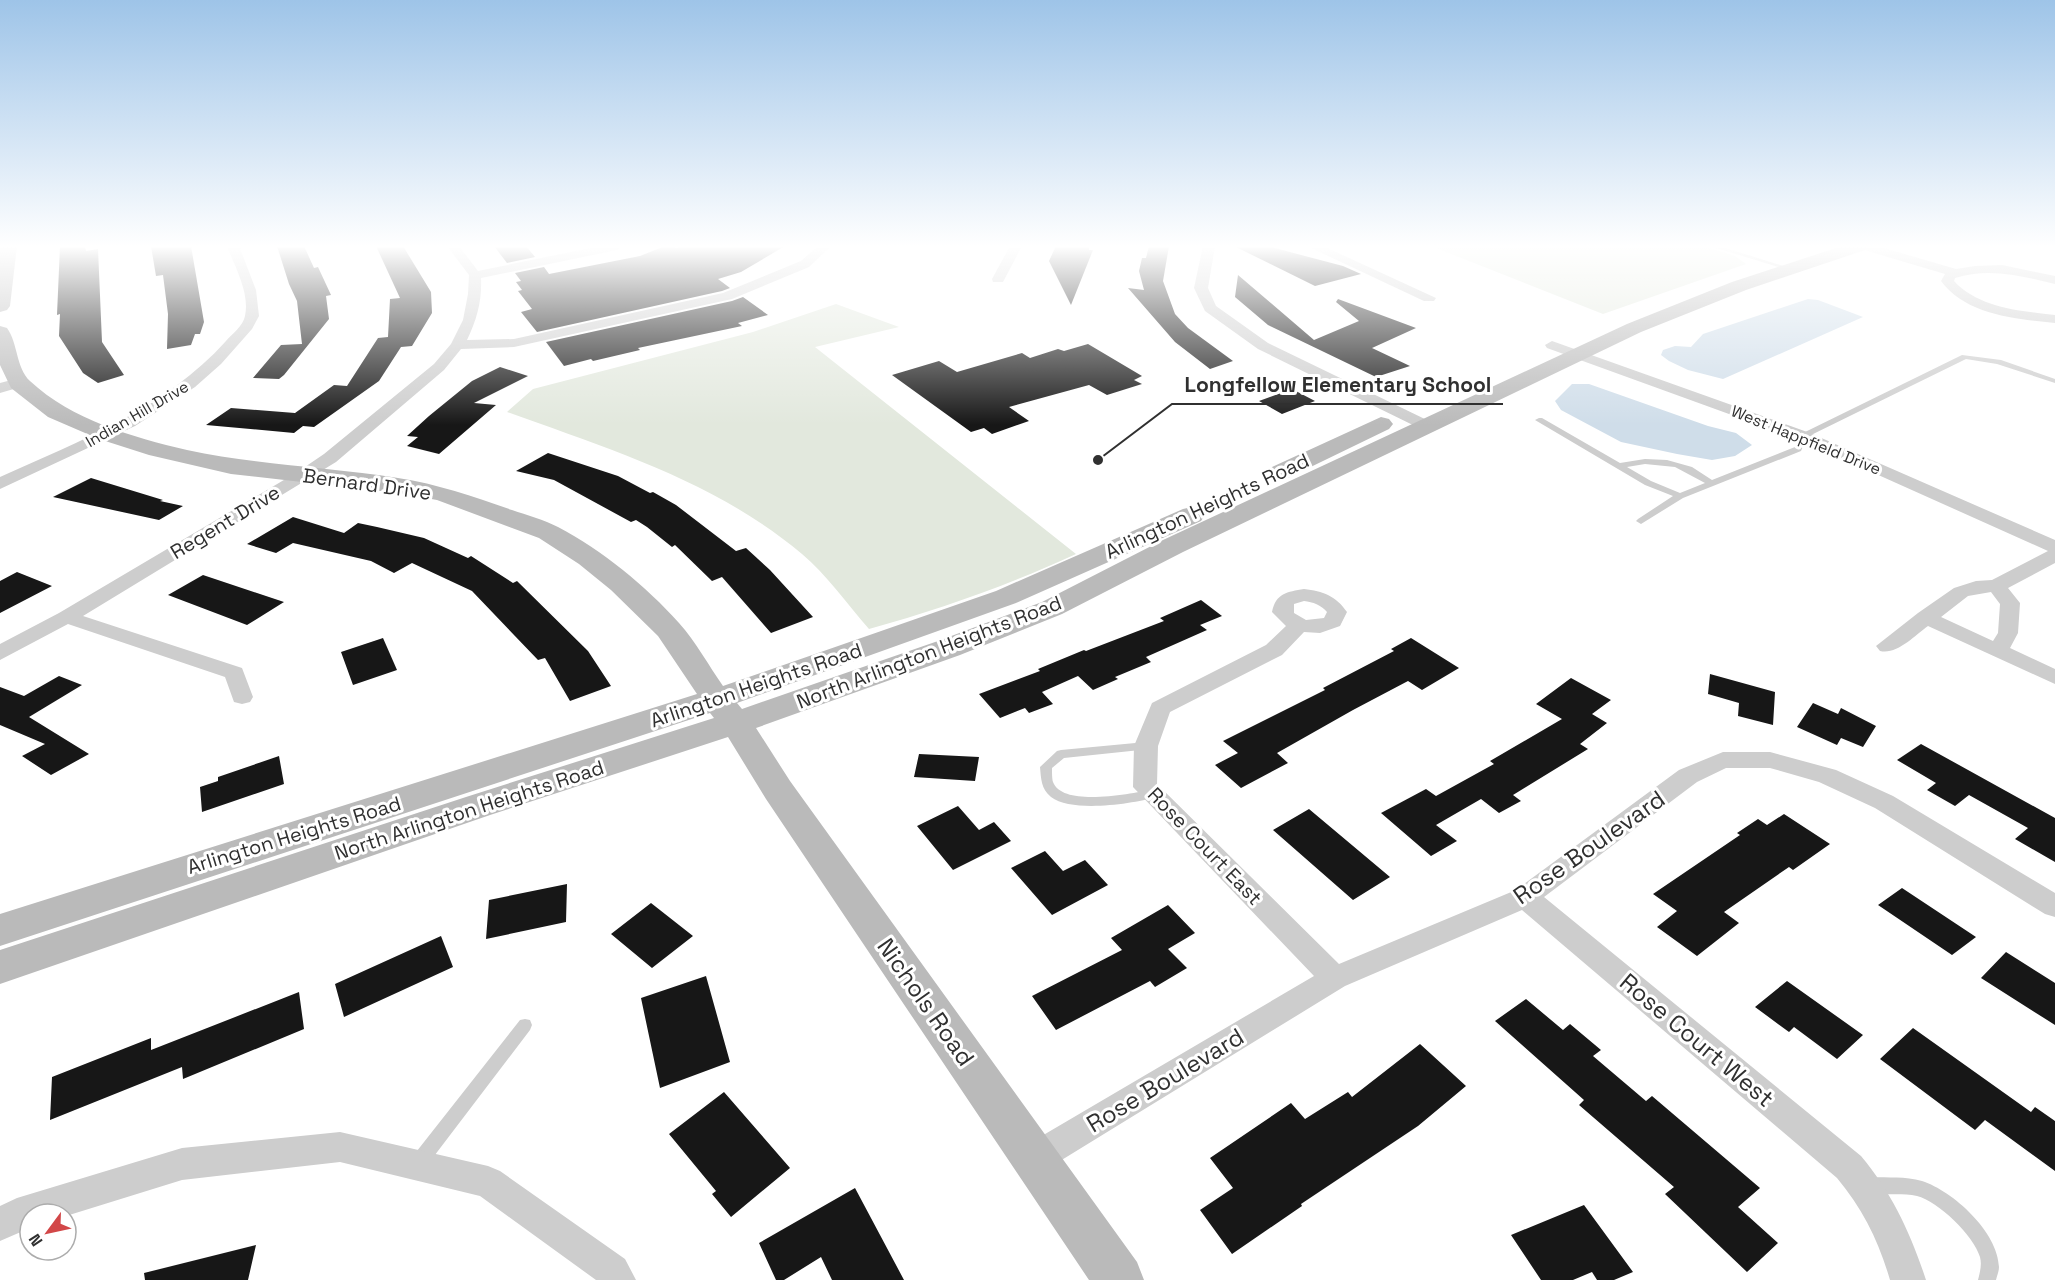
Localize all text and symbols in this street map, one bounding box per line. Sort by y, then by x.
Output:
callout: Longfellow Elementary School [1172,365,1503,404]
text: Longfellow Elementary School [1185,371,1491,398]
street label: Indian Hill Drive [82,376,192,452]
street label: West Happfield Drive [1728,400,1884,480]
street label: Arlington Heights Road [1101,447,1313,565]
street label: Bernard Drive [301,462,433,506]
street label: Regent Drive [165,479,285,565]
street label: North Arlington Heights Road [793,589,1065,715]
street label: Arlington Heights Road [647,637,865,733]
street label: North Arlington Heights Road [331,754,607,866]
street label: Rose Court East [1142,782,1268,910]
street label: Rose Boulevard [1507,783,1671,911]
street label: Arlington Heights Road [184,790,404,880]
street label: Nichols Road [870,932,982,1072]
street label: Rose Court West [1613,966,1781,1114]
street label: Rose Boulevard [1081,1021,1249,1139]
north arrow [18,1202,78,1262]
text: N [24,1230,48,1250]

